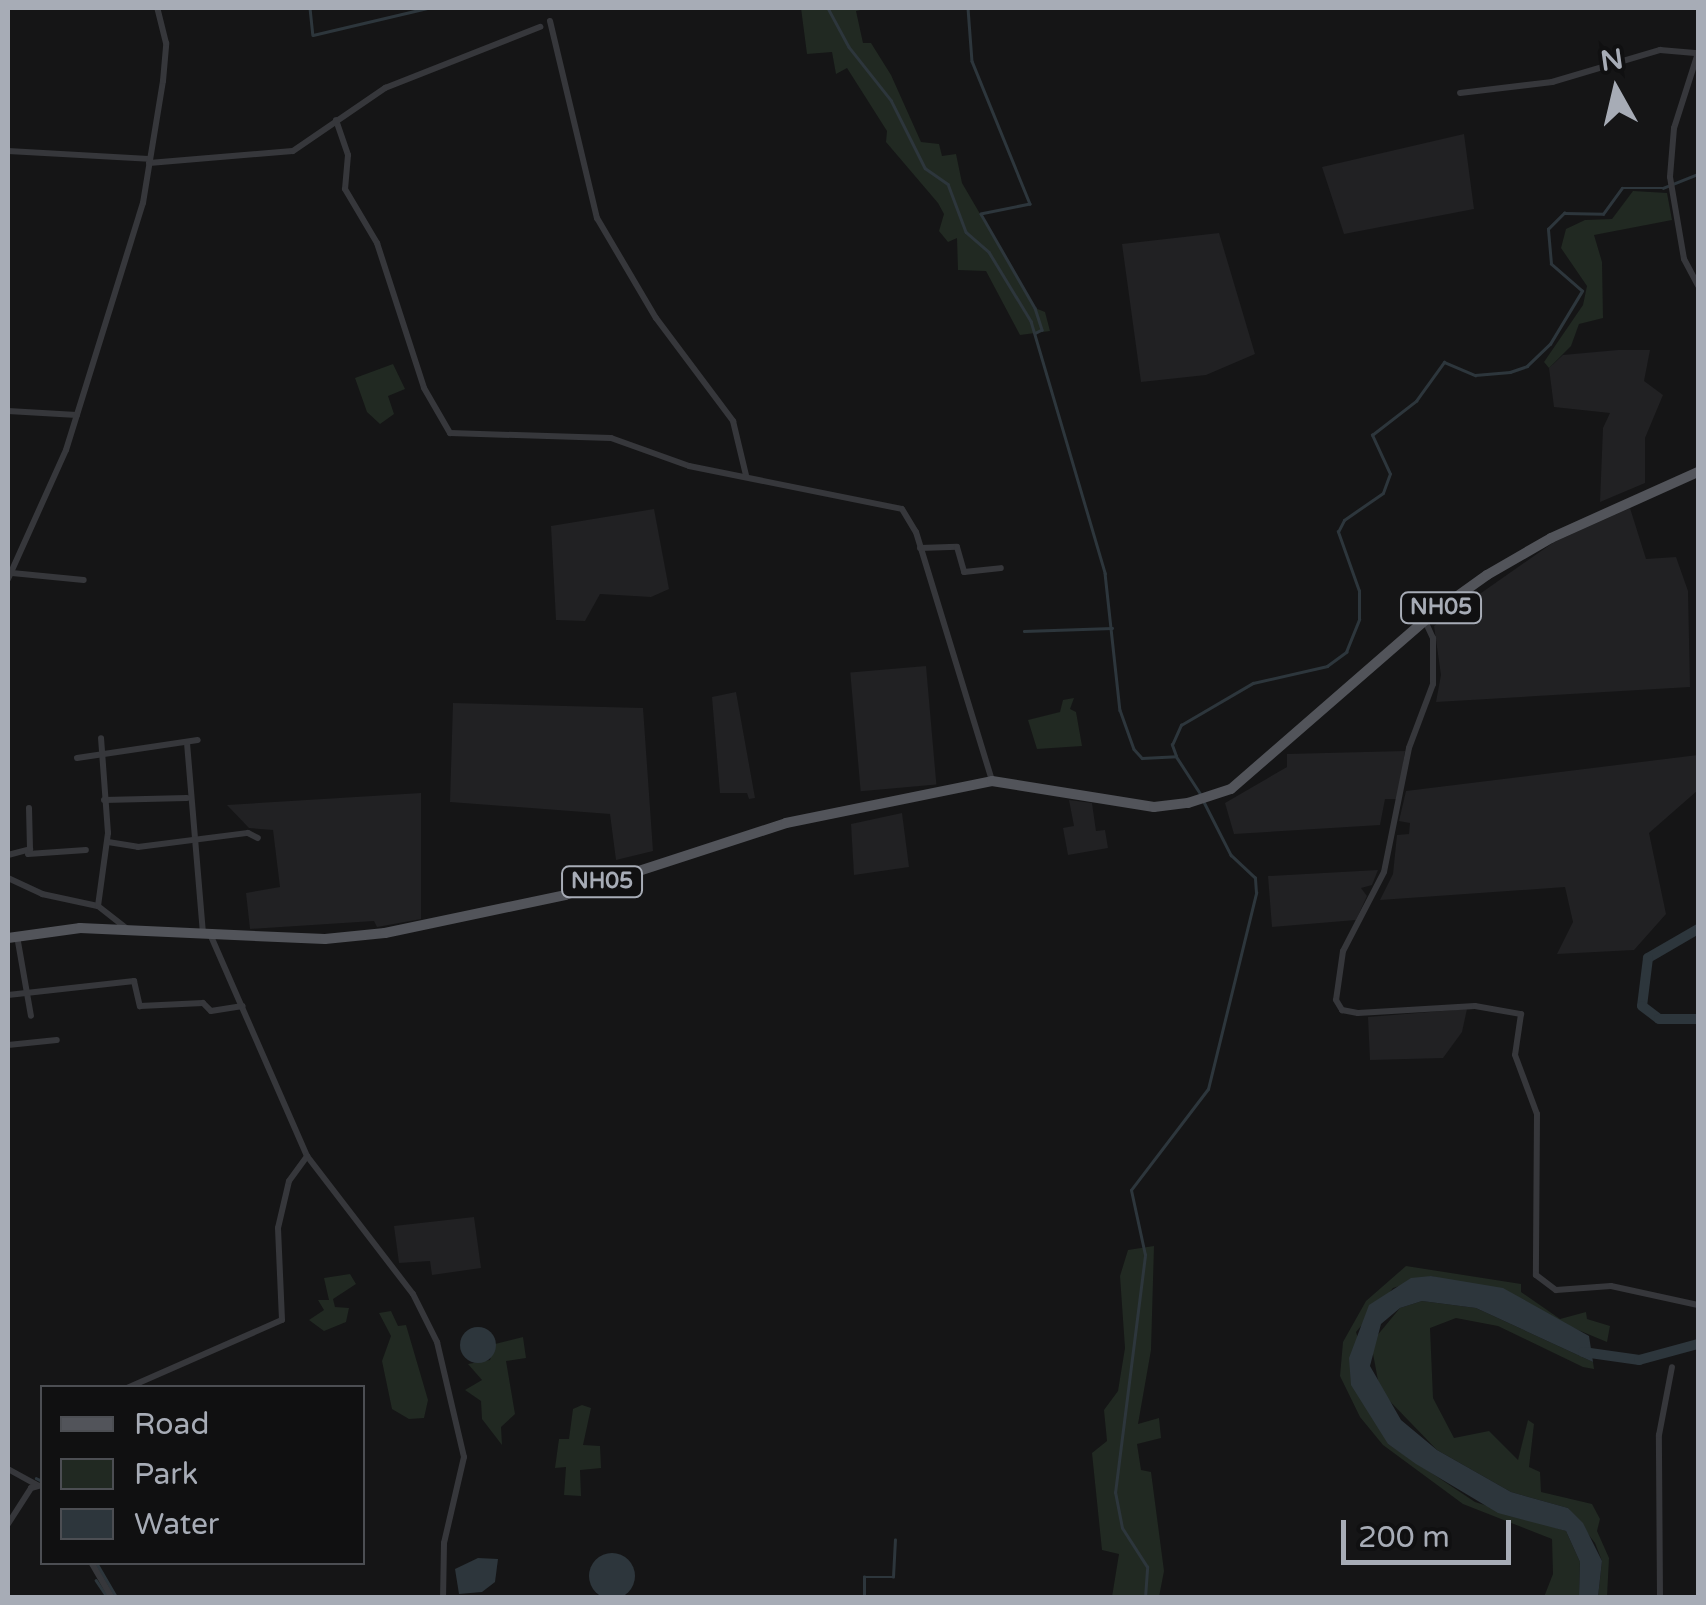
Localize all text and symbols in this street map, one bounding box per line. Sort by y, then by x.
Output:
north arrow [1566,40,1666,140]
text: N [1598,42,1625,79]
road number: NH05 [1398,591,1484,625]
road number: NH05 [560,865,644,899]
legend [40,1385,365,1565]
text: Road [134,1406,209,1443]
text: Park [134,1456,198,1493]
scale bar [1346,1500,1516,1562]
text: Water [134,1506,219,1543]
text: 200 m [1358,1519,1450,1556]

